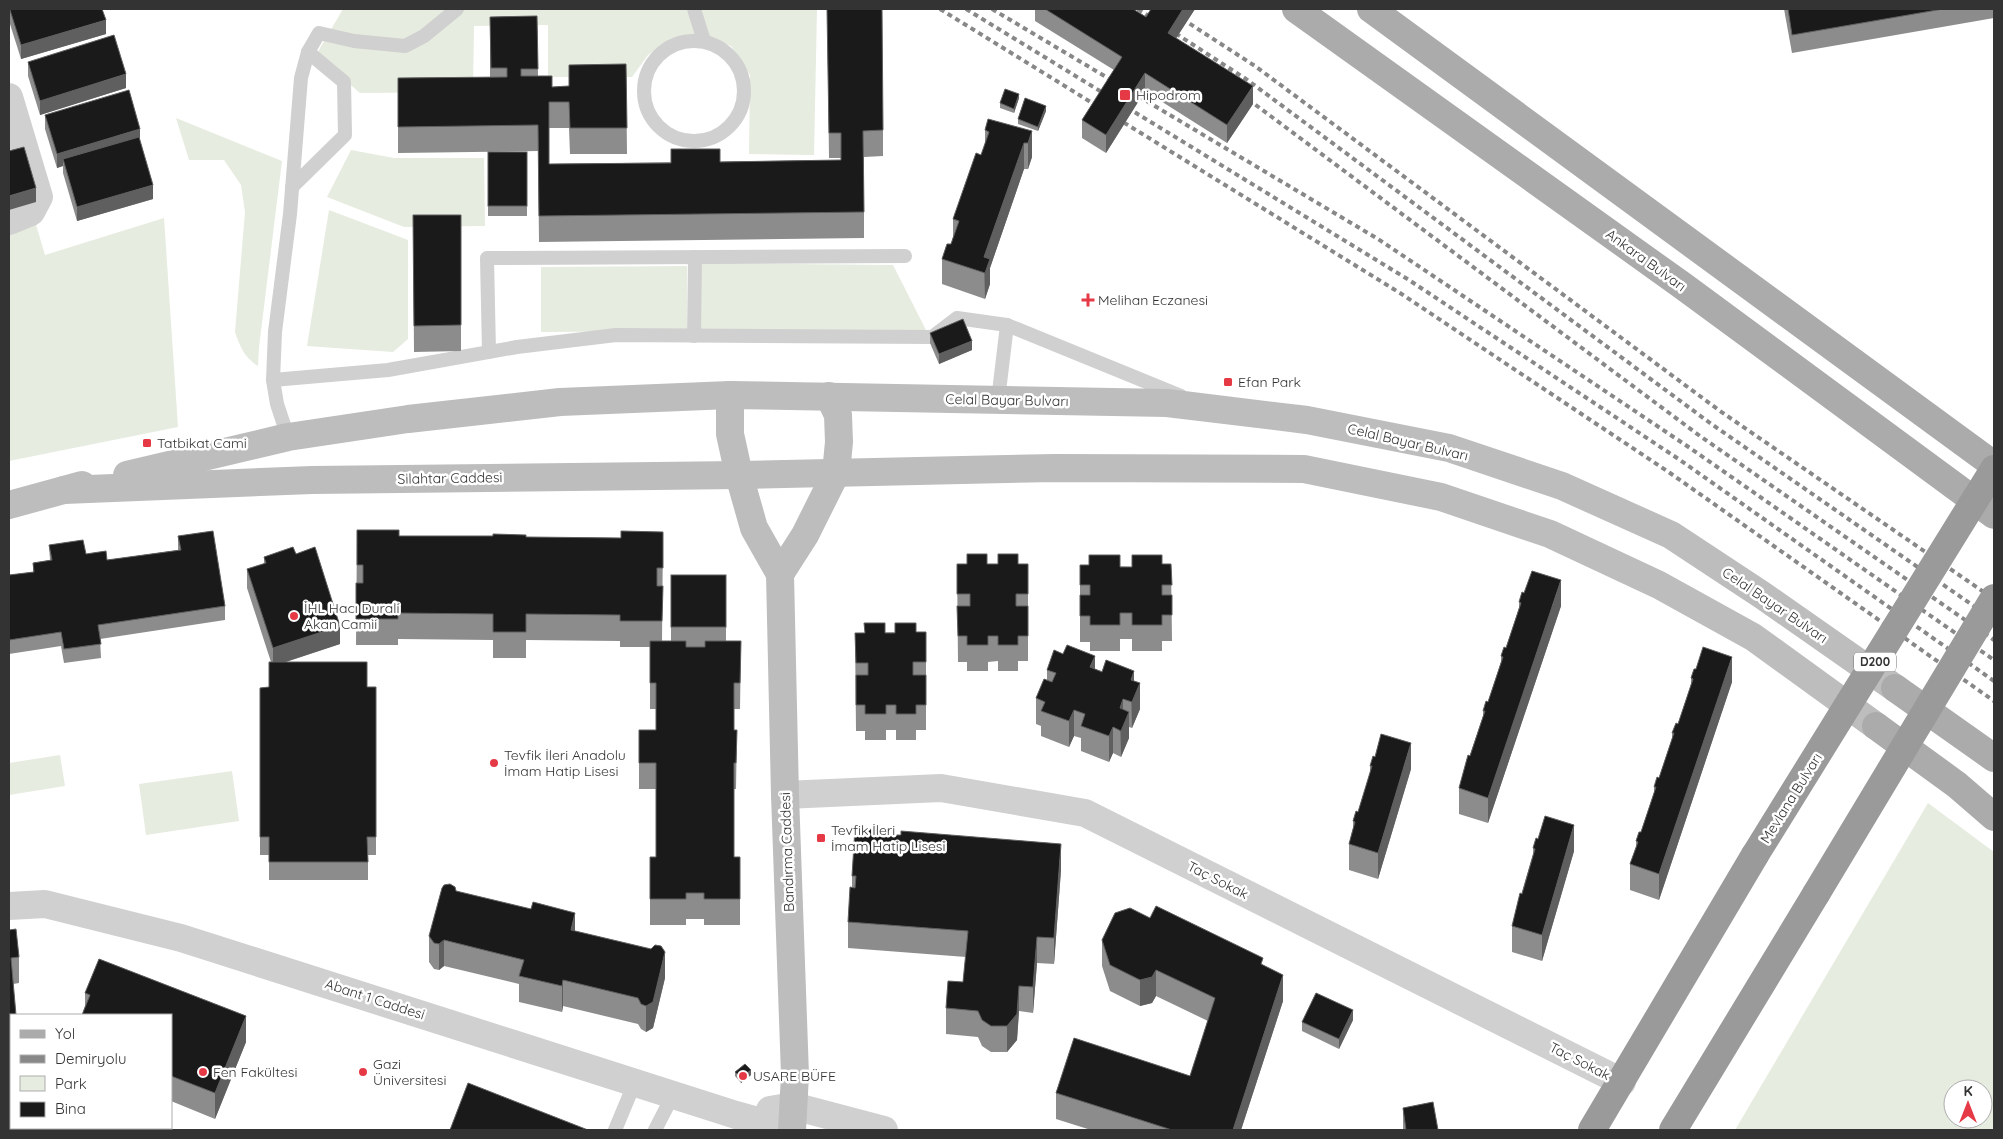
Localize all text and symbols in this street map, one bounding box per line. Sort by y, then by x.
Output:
place label: Hipodrom [1136,86,1201,104]
marker: Hipodrom [1118,88,1132,102]
street label: Ankara Bulvarı [1602,225,1690,295]
place label: Melihan Eczanesi [1098,291,1208,309]
marker: Melihan Eczanesi [1082,294,1094,306]
place label: Efan Park [1238,373,1301,391]
marker: Efan Park [1222,376,1234,388]
street label: Celal Bayar Bulvarı [945,390,1069,410]
street label: Celal Bayar Bulvarı [1346,419,1470,465]
place label: Tatbikat Cami [157,434,247,452]
marker: Tatbikat Cami [141,437,153,449]
street label: Silahtar Caddesi [397,468,503,488]
street label: Celal Bayar Bulvarı [1719,563,1831,647]
place label: İHL Hacı Durali Akan Camii [304,599,399,633]
marker: İHL Hacı Durali Akan Camii [288,610,300,622]
road number: D200 [1854,652,1896,672]
place label: Tevfik İleri Anadolu İmam Hatip Lisesi [504,746,626,780]
street label: Mevlana Bulvarı [1756,750,1826,846]
marker: Tevfik İleri Anadolu İmam Hatip Lisesi [488,757,500,769]
street label: Bandırma Caddesi [776,792,798,912]
place label: Tevfik İleri İmam Hatip Lisesi [831,821,945,855]
marker: Tevfik İleri İmam Hatip Lisesi [815,832,827,844]
street label: Taç Sokak [1184,857,1252,903]
street label: Abant 1 Caddesi [323,974,427,1024]
legend [10,1014,172,1129]
text: Yol [55,1024,75,1043]
street label: Taç Sokak [1546,1038,1614,1084]
text: Demiryolu [55,1049,126,1068]
place label: Gazi Üniversitesi [373,1055,446,1089]
place label: Fen Fakültesi [213,1063,297,1081]
marker: Fen Fakültesi [197,1066,209,1078]
marker: Gazi Üniversitesi [357,1066,369,1078]
place label: USARE BÜFE [753,1067,836,1085]
marker: USARE BÜFE [737,1070,749,1082]
text: Park [55,1074,87,1093]
north arrow [1943,1079,1993,1129]
text: K [1963,1082,1973,1100]
text: Bina [55,1099,86,1118]

